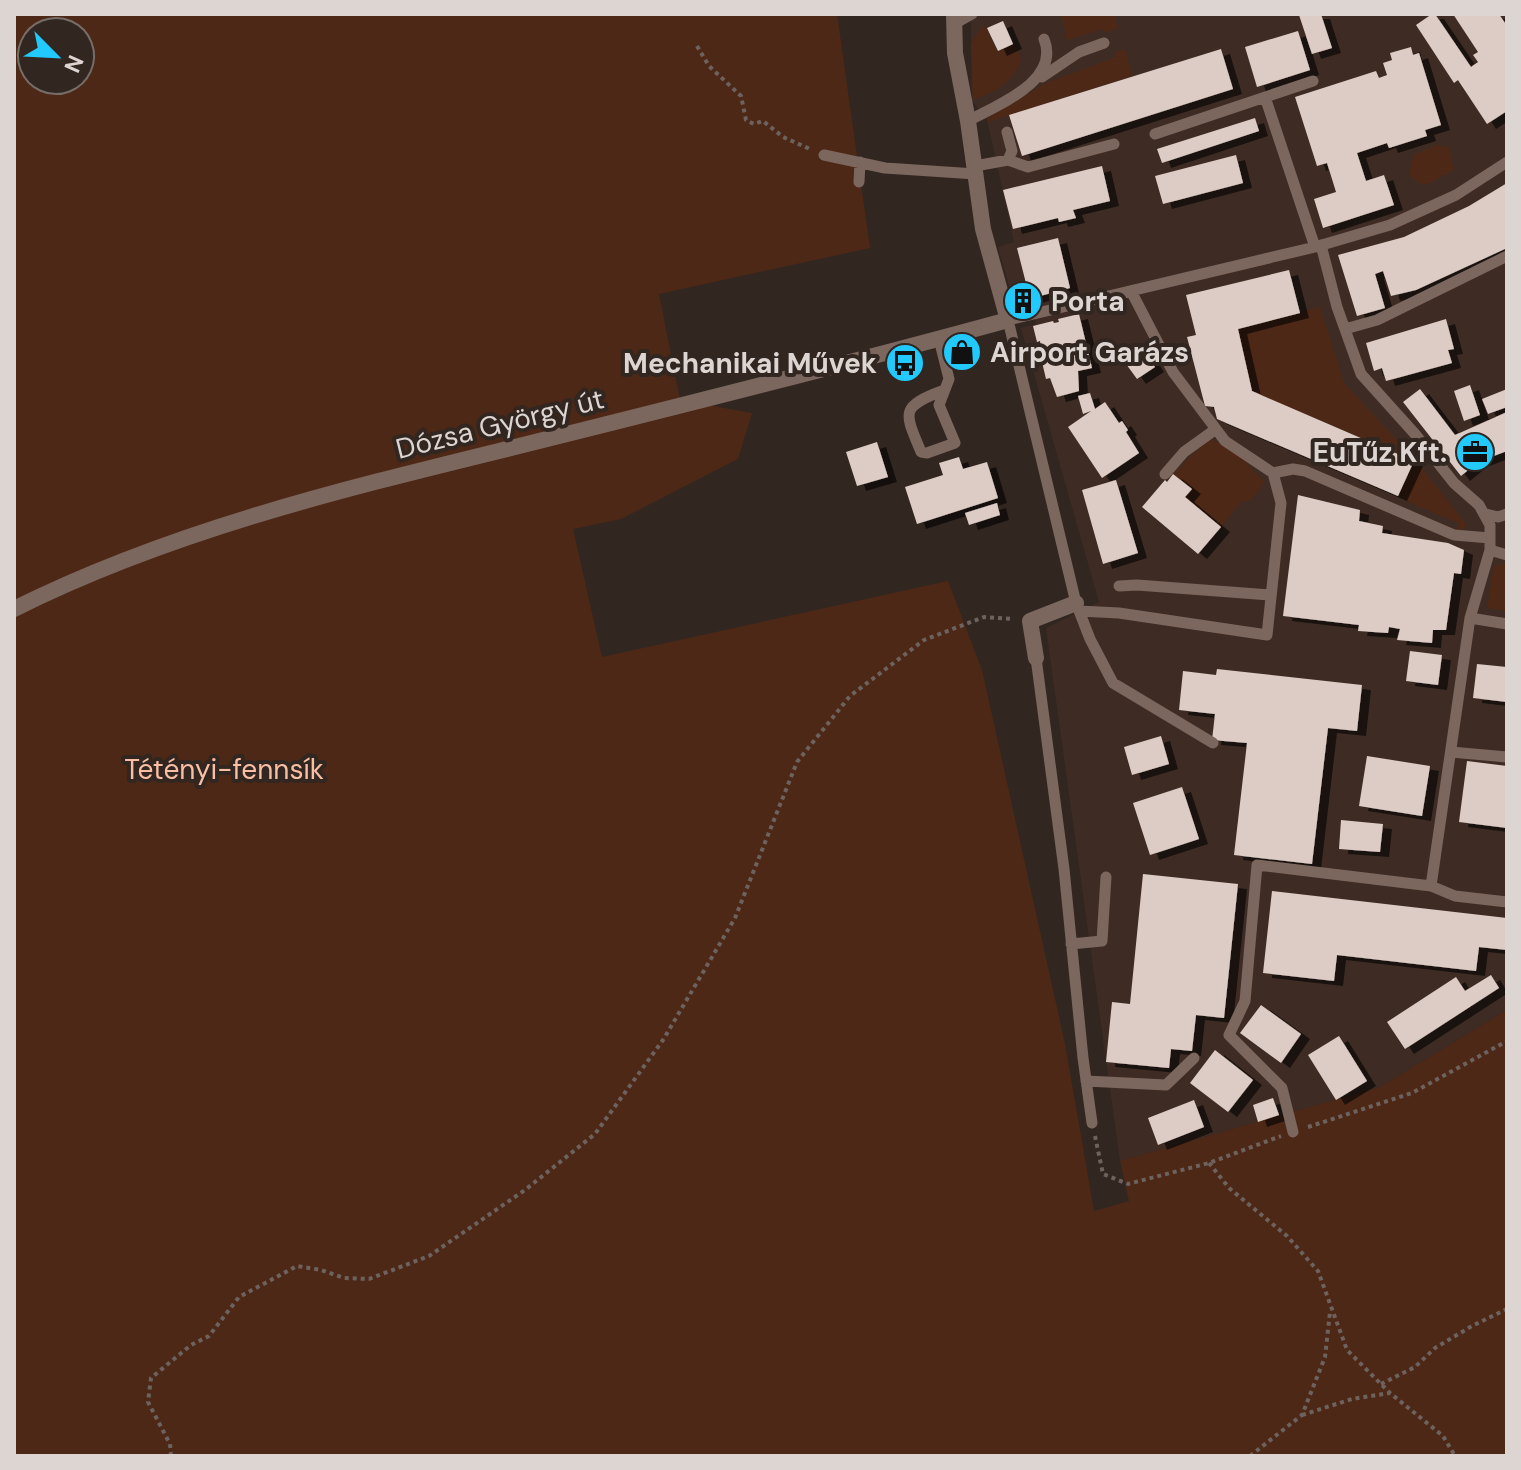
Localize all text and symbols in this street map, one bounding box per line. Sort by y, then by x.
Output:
north arrow [16,16,96,96]
text: N [57,51,90,77]
building icon: Porta [1002,280,1044,322]
place label: Porta [1051,283,1125,320]
shop icon: Airport Garázs [941,331,983,373]
place label: Airport Garázs [990,334,1189,371]
bus stop icon: Mechanikai Művek [884,342,926,384]
place label: Mechanikai Művek [623,345,877,382]
street label: Dózsa György út [392,380,608,468]
office icon: EuTűz Kft. [1454,431,1496,473]
place label: EuTűz Kft. [1313,434,1447,471]
park label: Tétényi-fennsík [124,751,324,788]

